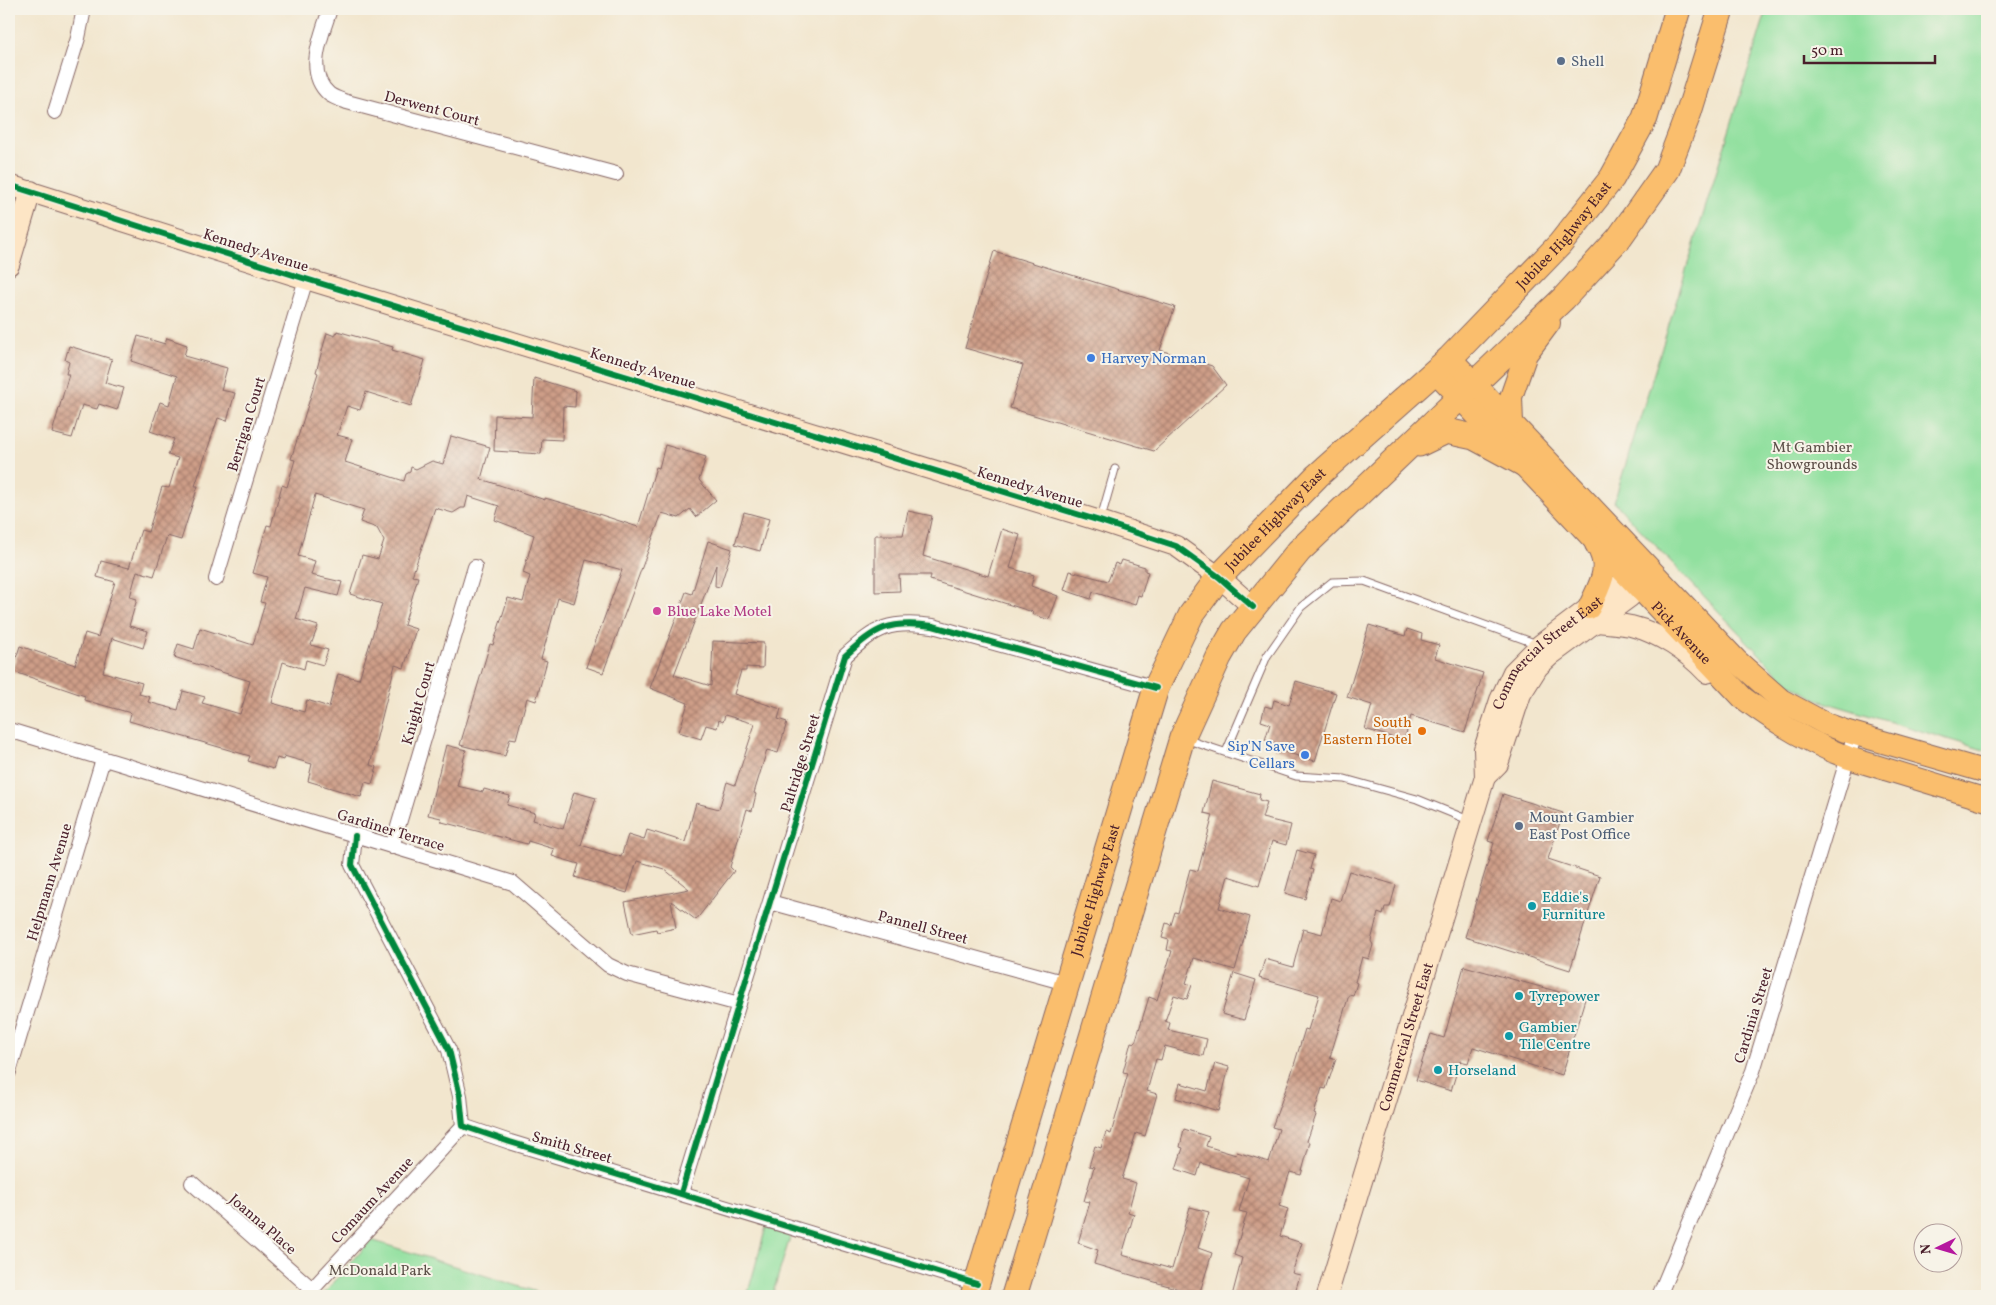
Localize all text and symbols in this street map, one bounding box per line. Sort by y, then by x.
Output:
scale bar [1804,32,1935,64]
text: 50 m [1811,41,1843,62]
place label: Shell [1571,52,1604,73]
marker: Shell [1555,55,1567,67]
street label: Derwent Court [382,87,482,132]
street label: Jubilee Highway East [1512,177,1617,295]
street label: Kennedy Avenue [200,224,311,278]
street label: Kennedy Avenue [587,343,698,396]
place label: Harvey Norman [1101,349,1207,370]
marker: Harvey Norman [1085,352,1097,364]
street label: Berrigan Court [223,374,272,475]
park label: Mt Gambier Showgrounds [1767,438,1857,476]
street label: Kennedy Avenue [974,462,1085,515]
street label: Jubilee Highway East [1221,463,1332,577]
street label: Commercial Street East [1489,592,1608,713]
street label: Pick Avenue [1645,597,1715,670]
place label: Blue Lake Motel [667,602,772,623]
marker: Blue Lake Motel [651,605,663,617]
street label: Knight Court [397,659,441,748]
street label: Paltridge Street [776,711,826,815]
place label: South Eastern Hotel [1323,713,1412,751]
marker: South Eastern Hotel [1416,725,1428,737]
place label: Sip'N Save Cellars [1227,737,1295,775]
marker: Sip'N Save Cellars [1299,749,1311,761]
street label: Gardiner Terrace [334,805,447,858]
place label: Mount Gambier East Post Office [1529,808,1634,846]
marker: Mount Gambier East Post Office [1513,820,1525,832]
street label: Helpmann Avenue [23,821,78,944]
street label: Jubilee Highway East [1067,822,1126,959]
place label: Eddie's Furniture [1542,888,1605,926]
marker: Eddie's Furniture [1526,900,1538,912]
street label: Pannell Street [875,906,970,951]
street label: Commercial Street East [1375,960,1440,1114]
street label: Cardinia Street [1730,965,1779,1066]
place label: Tyrepower [1529,987,1600,1008]
marker: Tyrepower [1513,990,1525,1002]
place label: Gambier Tile Centre [1519,1018,1591,1056]
marker: Gambier Tile Centre [1503,1030,1515,1042]
place label: Horseland [1448,1061,1516,1082]
marker: Horseland [1432,1064,1444,1076]
street label: Smith Street [529,1127,614,1170]
street label: Comaum Avenue [327,1153,419,1249]
street label: Joanna Place [224,1190,300,1260]
north arrow [1914,1222,1964,1272]
text: N [1917,1243,1936,1255]
park label: McDonald Park [329,1261,431,1282]

